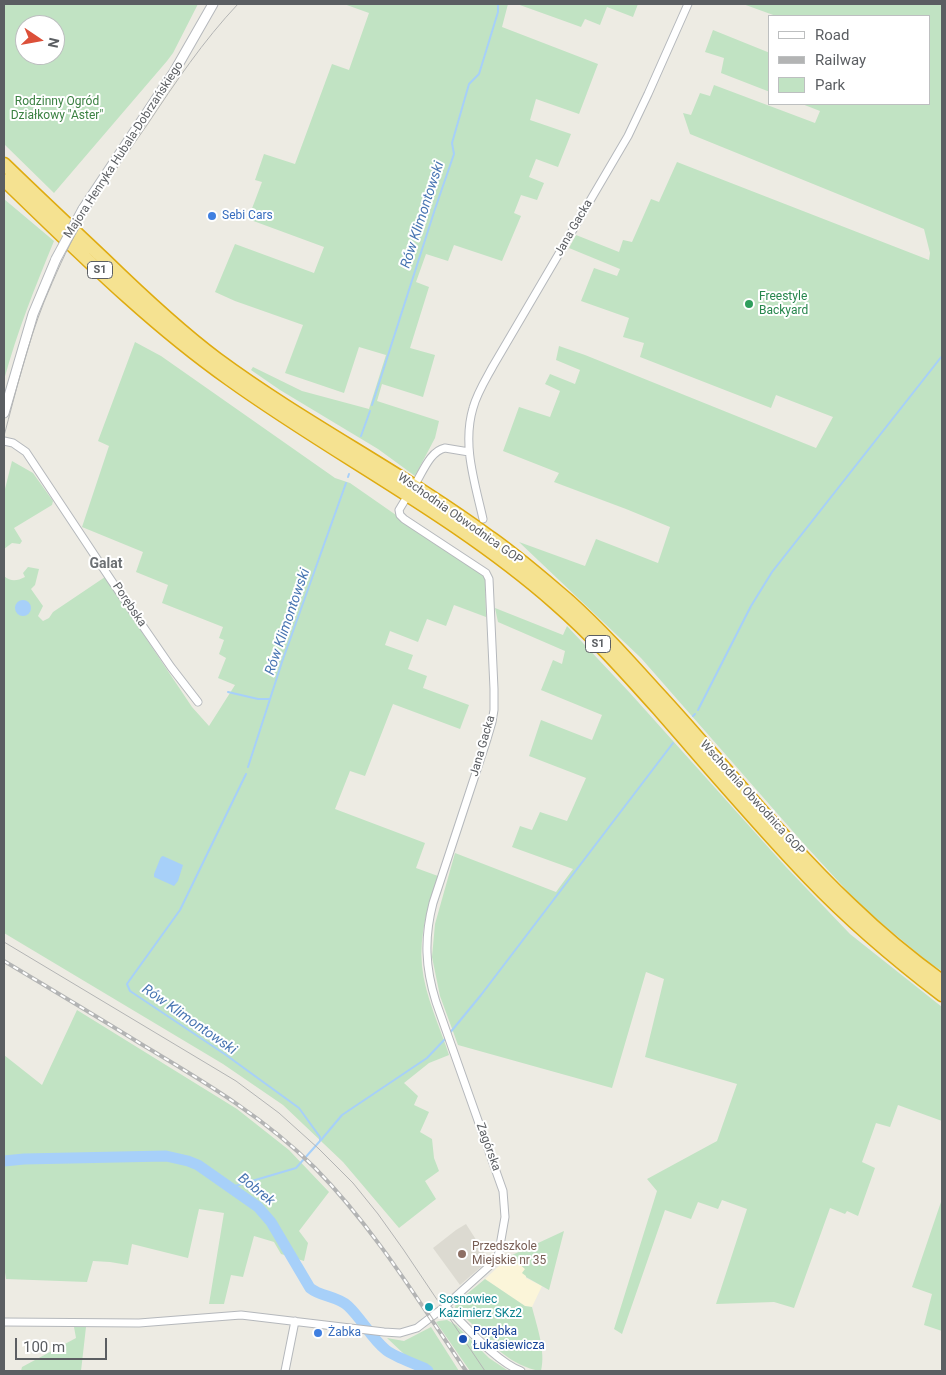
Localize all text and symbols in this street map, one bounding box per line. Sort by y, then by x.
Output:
north arrow [15,15,65,65]
legend [768,15,931,105]
text: Road [815,26,849,44]
text: N [45,36,63,49]
text: Railway [815,51,866,69]
street label: Majora Henryka Hubala-Dobrzańskiego [61,59,187,241]
text: Park [815,76,845,94]
park label: Rodzinny Ogród Działkowy "Aster" [11,95,103,123]
water label: Rów Klimontowski [398,159,448,271]
street label: Jana Gacka [552,197,596,259]
place label: Sebi Cars [222,209,273,223]
marker: Sebi Cars [206,210,218,222]
road number: S1 [88,262,112,278]
place label: Freestyle Backyard [759,290,808,318]
marker: Freestyle Backyard [743,298,755,310]
street label: Wschodnia Obwodnica GOP [395,470,525,568]
district label: Galat [90,556,122,572]
water label: Rów Klimontowski [262,567,314,677]
street label: Porębska [109,580,149,630]
road number: S1 [586,636,610,652]
street label: Jana Gacka [467,714,499,778]
street label: Wschodnia Obwodnica GOP [697,738,807,858]
water label: Rów Klimontowski [139,981,239,1059]
street label: Zagórska [473,1121,503,1173]
water label: Bobrek [234,1170,278,1210]
place label: Przedszkole Miejskie nr 35 [472,1240,546,1268]
marker: Przedszkole Miejskie nr 35 [456,1248,468,1260]
place label: Sosnowiec Kazimierz SKz2 [439,1293,522,1321]
marker: Sosnowiec Kazimierz SKz2 [423,1301,435,1313]
place label: Porąbka Łukasiewicza [473,1325,545,1353]
place label: Żabka [328,1326,361,1340]
marker: Żabka [312,1327,324,1339]
scale bar [18,1328,110,1360]
marker: Porąbka Łukasiewicza [457,1333,469,1345]
text: 100 m [23,1338,65,1356]

